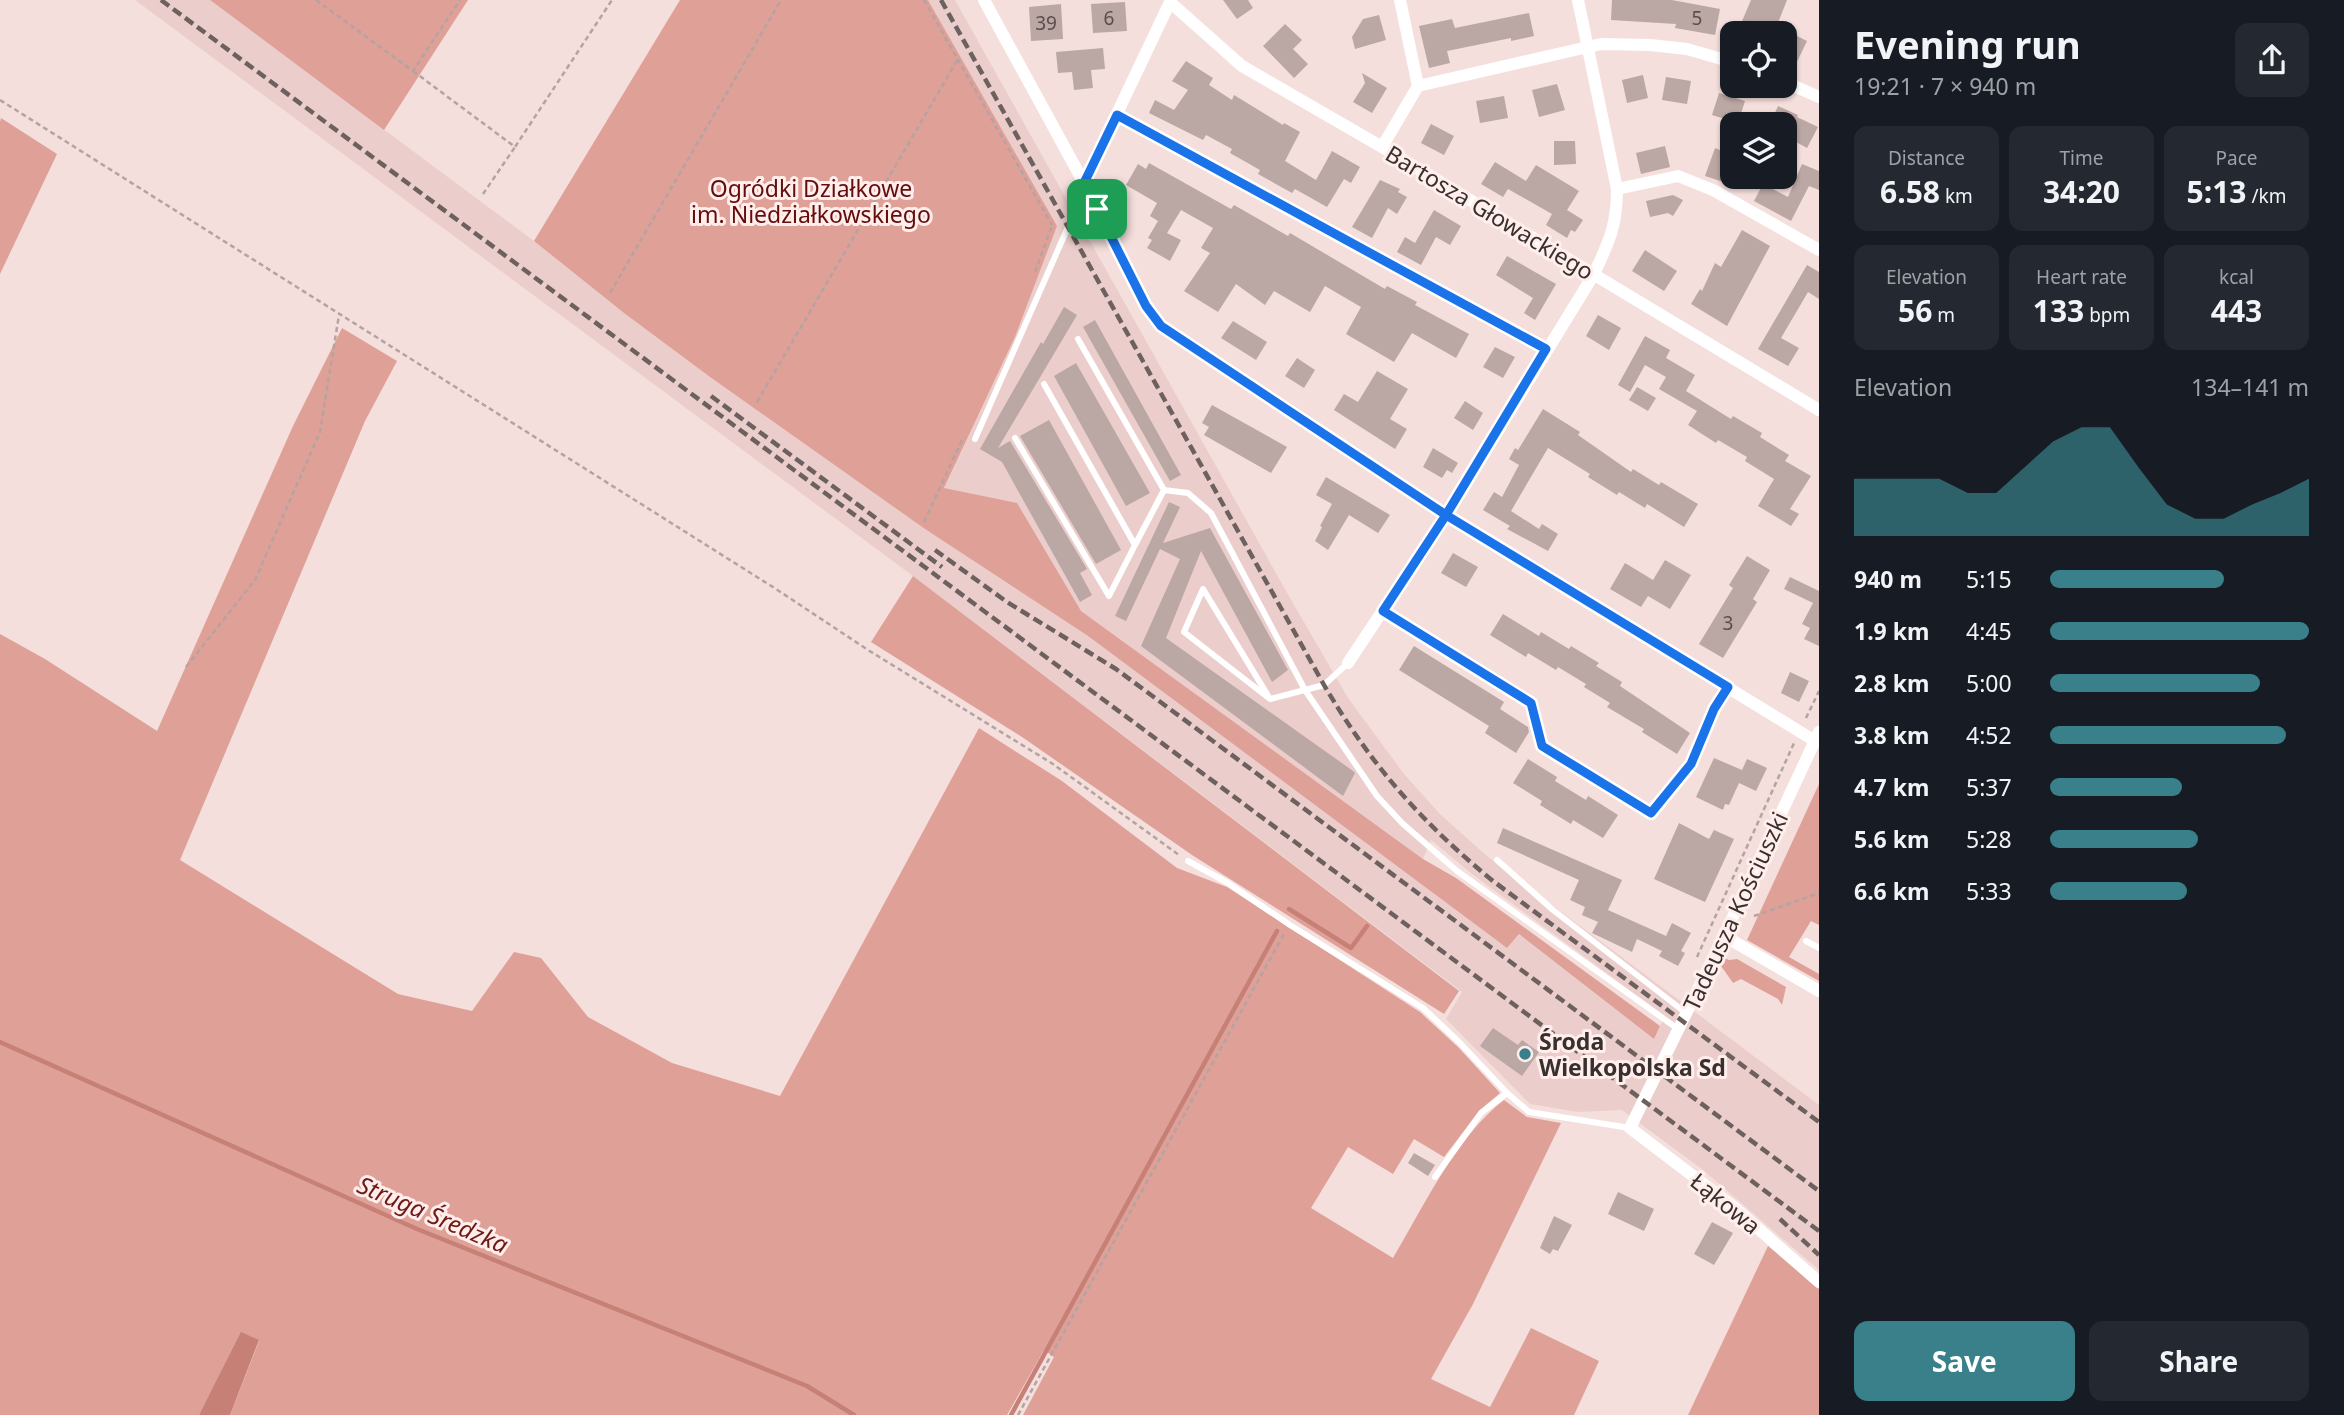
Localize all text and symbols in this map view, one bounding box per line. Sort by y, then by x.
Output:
house number: 6 [1104,5,1114,31]
house number: 5 [1692,5,1702,31]
house number: 39 [1035,10,1057,36]
text: Evening run [1854,18,2081,70]
map controls [1720,21,1797,189]
button: locate [1720,21,1797,98]
button: share [2235,23,2309,97]
text: 19:21 · 7 × 940 m [1854,70,2036,102]
button: layers [1720,112,1797,189]
street label: Bartosza Głowackiego [1380,137,1600,287]
text: Distance [1888,145,1965,171]
text: Time [2060,145,2103,171]
text: Pace [2216,145,2258,171]
text: 6.58 [1880,171,1940,212]
text: 34:20 [2043,171,2120,212]
text: 5:13 [2187,171,2247,212]
park label: Ogródki Działkowe im. Niedziałkowskiego [691,172,931,230]
pin [1067,179,1127,239]
text: km [1940,183,1973,209]
text: /km [2247,183,2286,209]
icon: arrive [1078,190,1116,228]
text: Elevation [1886,264,1967,290]
text: Heart rate [2036,264,2127,290]
text: kcal [2219,264,2254,290]
text: 56 [1898,290,1932,331]
text: 133 [2033,290,2084,331]
text: 443 [2211,290,2262,331]
text: m [1932,302,1955,328]
text: bpm [2084,302,2130,328]
text: Elevation [1854,371,1952,403]
text: 134–141 m [2191,371,2309,403]
text: 940 m [1854,563,1922,595]
text: 5:15 [1966,563,2012,595]
house number: 3 [1723,610,1733,636]
text: 1.9 km [1854,615,1929,647]
text: 4:45 [1966,615,2012,647]
text: 2.8 km [1854,667,1929,699]
text: 5:00 [1966,667,2012,699]
text: 3.8 km [1854,719,1929,751]
text: 4:52 [1966,719,2012,751]
text: 4.7 km [1854,771,1929,803]
text: 5:37 [1966,771,2012,803]
street label: Tadeusza Kościuszki [1675,806,1795,1016]
text: 5.6 km [1854,823,1929,855]
text: 5:28 [1966,823,2012,855]
text: 6.6 km [1854,875,1929,907]
text: 5:33 [1966,875,2012,907]
place label: Środa Wielkopolska Sd [1539,1025,1726,1083]
marker: Środa Wielkopolska Sd [1517,1046,1533,1062]
street label: Łąkowa [1684,1165,1768,1241]
water label: Struga Średzka [353,1167,514,1261]
button: Save [1854,1321,2075,1401]
button: Share [2089,1321,2309,1401]

